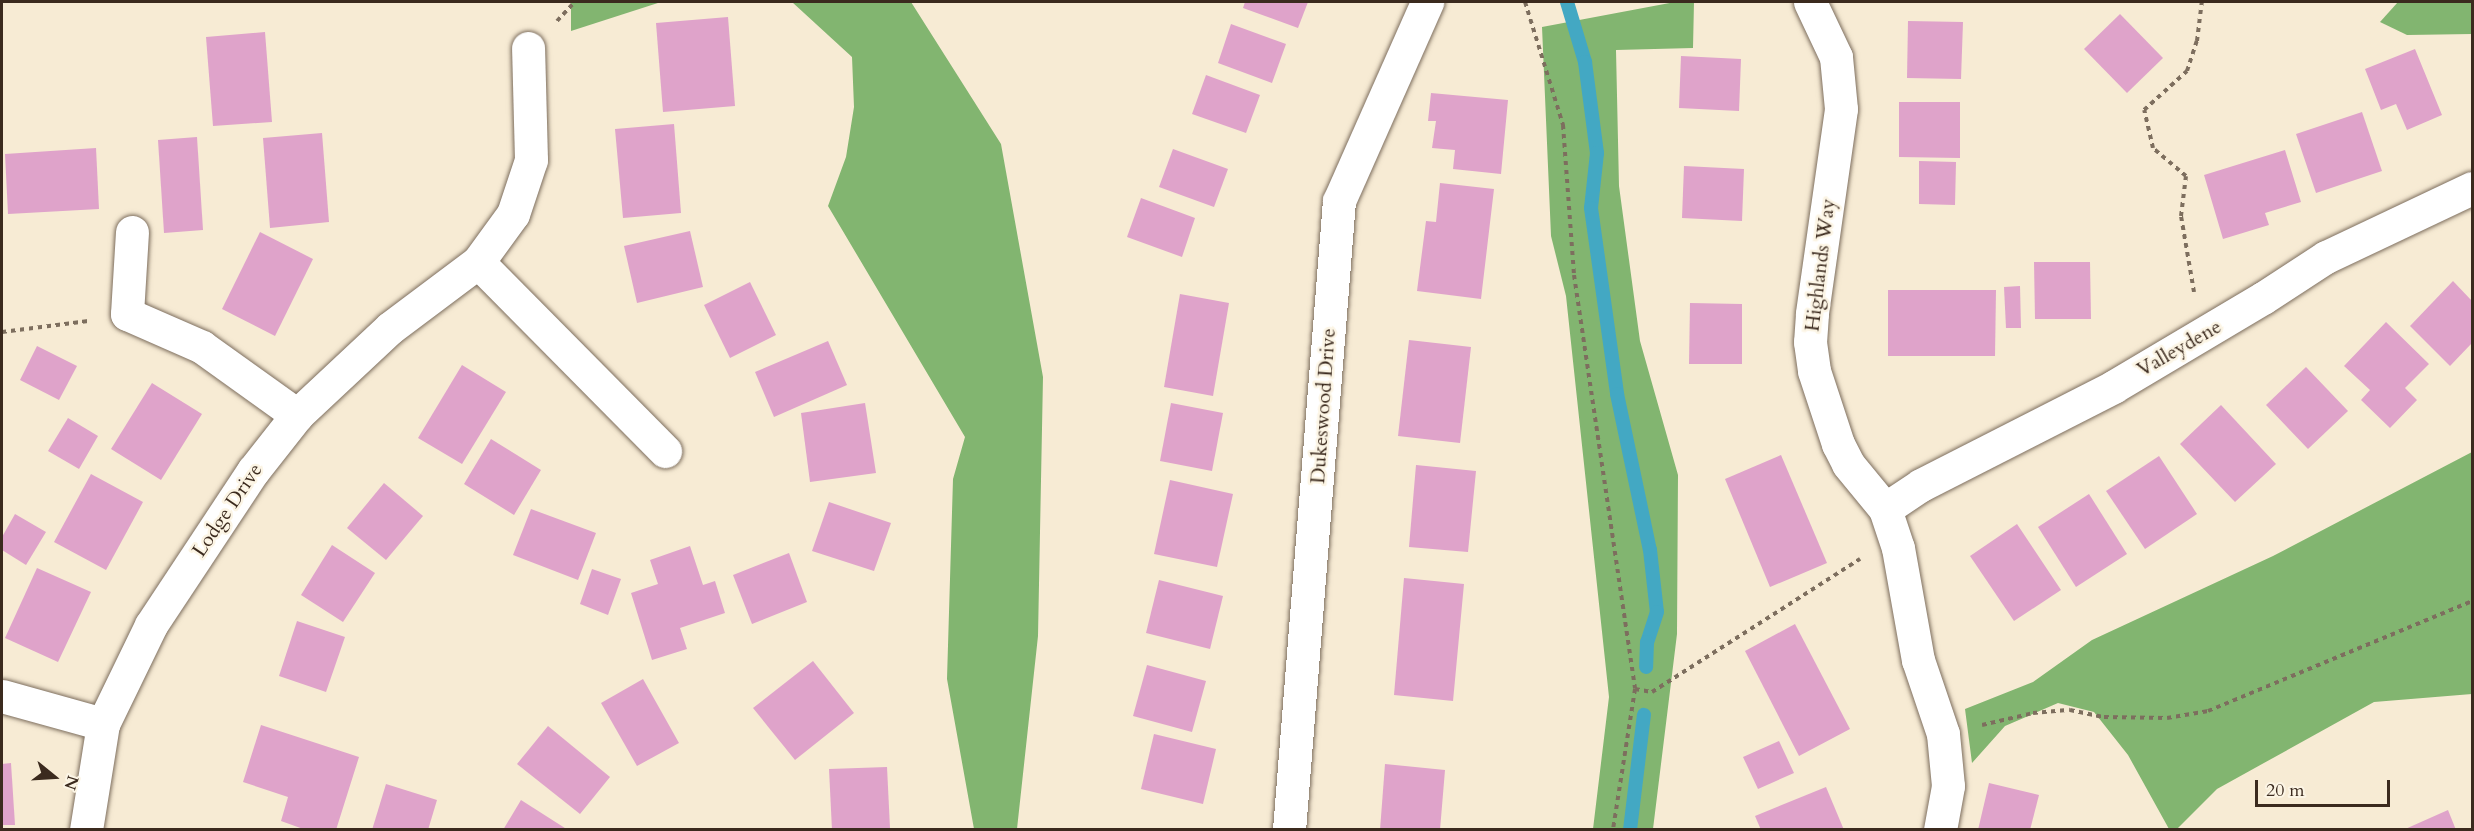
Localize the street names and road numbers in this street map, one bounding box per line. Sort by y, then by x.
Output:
street label: Highlands Way [1800,197,1840,333]
street label: Valleydene [2133,314,2225,382]
street label: Dukeswood Drive [1306,327,1340,485]
street label: Lodge Drive [187,459,267,561]

